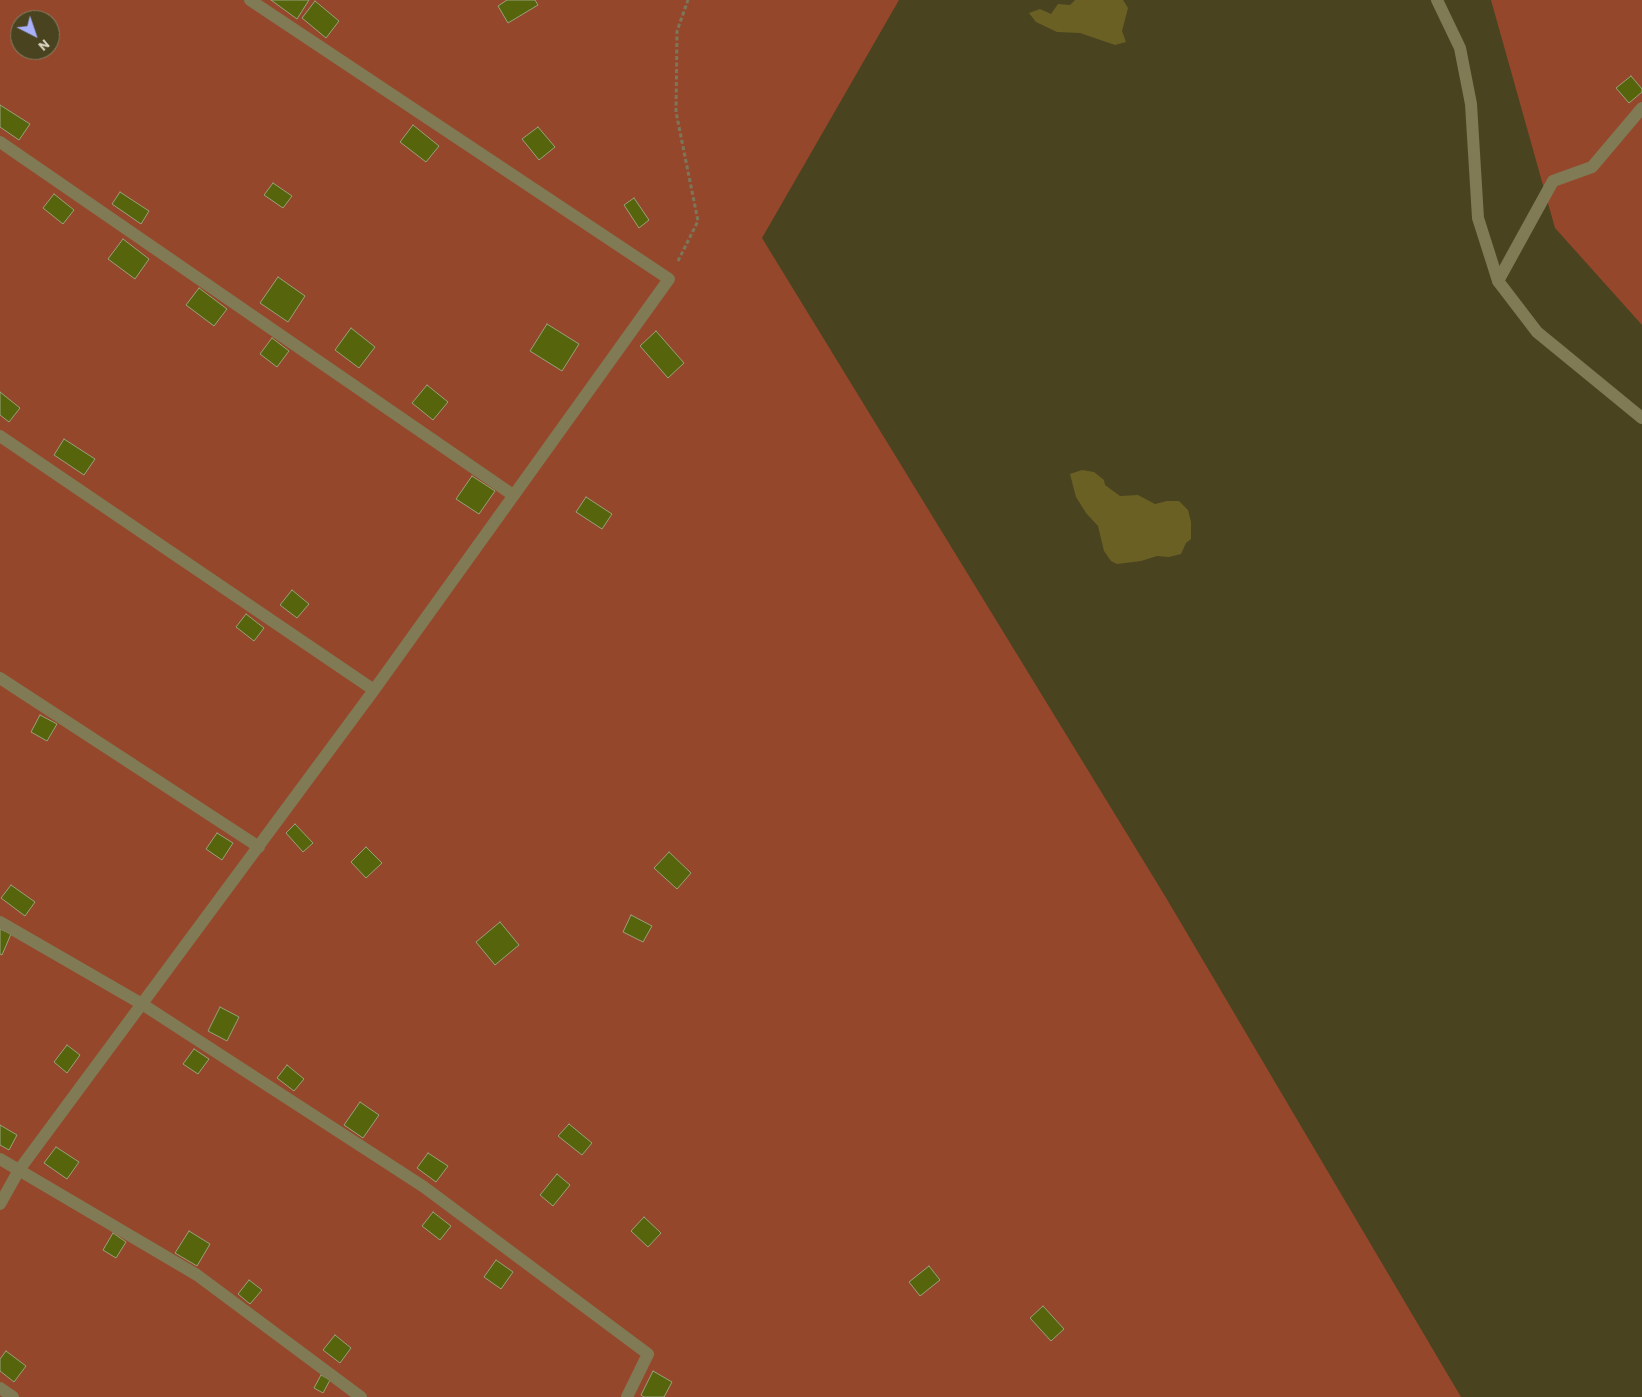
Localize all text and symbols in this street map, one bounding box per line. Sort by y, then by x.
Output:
north arrow [10,10,60,60]
text: N [35,36,54,55]

